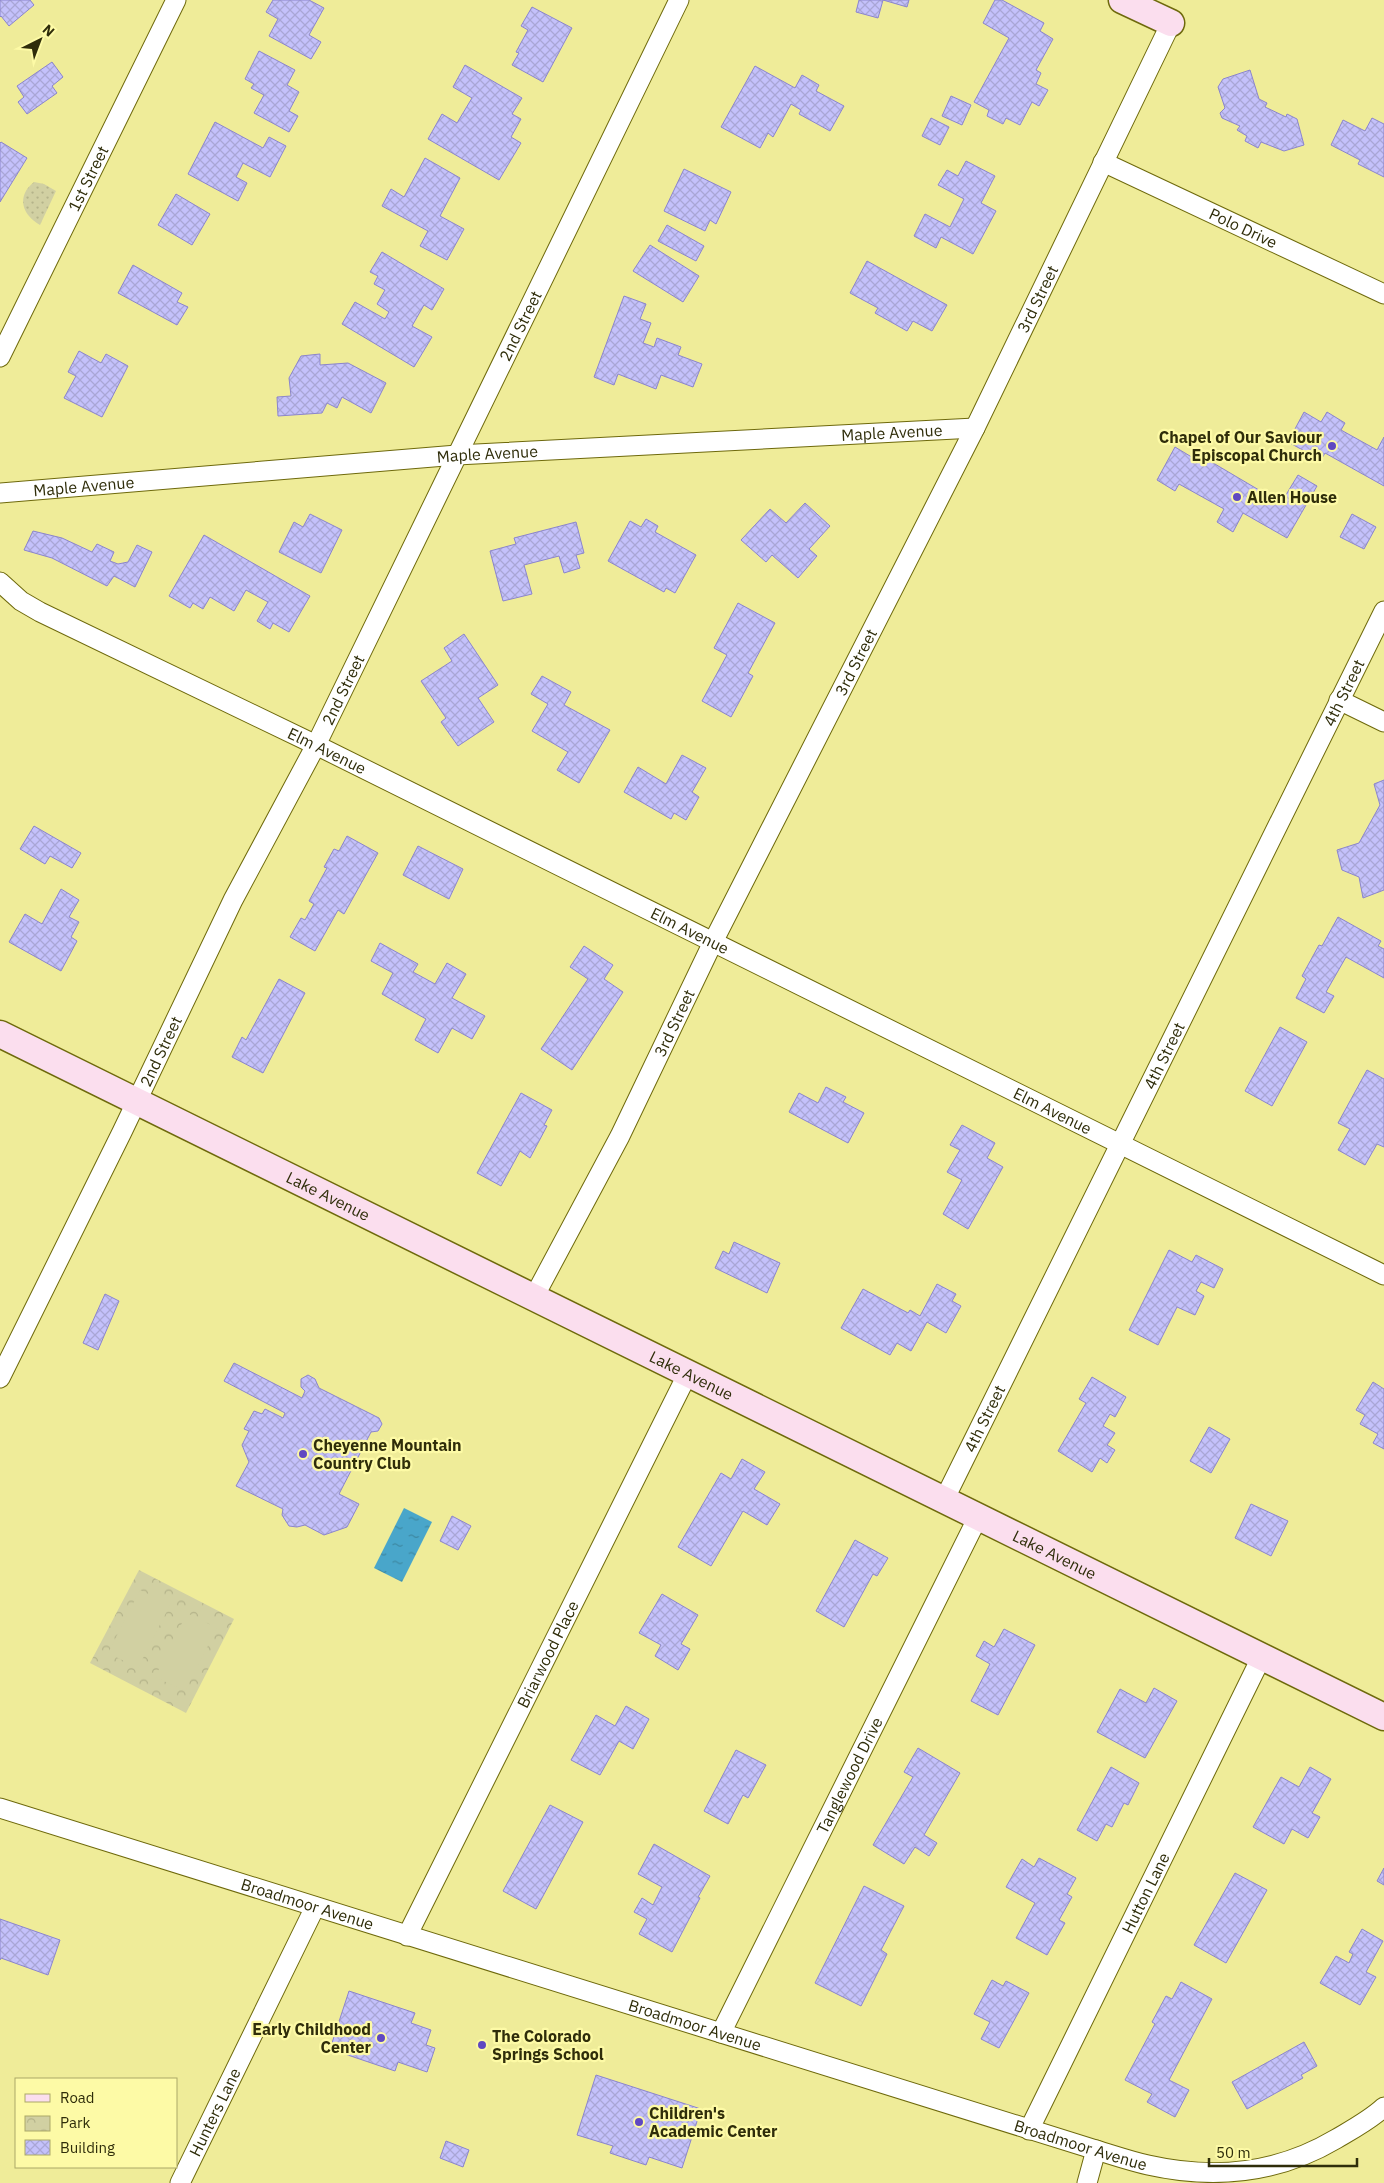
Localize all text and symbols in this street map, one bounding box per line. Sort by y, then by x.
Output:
north arrow [15,15,65,65]
text: N [39,20,58,40]
street label: 1st Street [63,142,113,215]
street label: Polo Drive [1206,203,1281,252]
street label: 3rd Street [1013,262,1062,336]
street label: 2nd Street [495,287,546,364]
street label: Maple Avenue [841,420,943,445]
place label: Chapel of Our Saviour Episcopal Church [1159,427,1323,465]
marker: Chapel of Our Saviour Episcopal Church [1326,440,1338,452]
street label: Maple Avenue [436,441,539,467]
street label: Maple Avenue [32,472,135,500]
place label: Allen House [1247,487,1337,507]
marker: Allen House [1231,491,1243,503]
street label: 3rd Street [830,625,881,699]
street label: 2nd Street [317,651,368,728]
street label: 4th Street [1319,656,1369,729]
street label: Elm Avenue [285,723,370,778]
street label: Elm Avenue [647,903,733,958]
street label: 3rd Street [650,986,699,1060]
street label: 2nd Street [135,1013,186,1090]
street label: 4th Street [1139,1019,1189,1092]
street label: Elm Avenue [1010,1083,1095,1138]
street label: Lake Avenue [283,1167,374,1225]
street label: Lake Avenue [646,1346,737,1404]
street label: 4th Street [959,1382,1009,1455]
place label: Cheyenne Mountain Country Club [313,1435,462,1473]
marker: Cheyenne Mountain Country Club [297,1448,309,1460]
street label: Lake Avenue [1009,1525,1100,1584]
street label: Briarwood Place [513,1597,583,1711]
street label: Tanglewood Drive [812,1713,887,1837]
street label: Hutton Lane [1117,1849,1174,1937]
street label: Broadmoor Avenue [238,1874,376,1934]
street label: Broadmoor Avenue [626,1995,764,2055]
place label: Early Childhood Center [252,2019,372,2057]
place label: The Colorado Springs School [492,2026,604,2064]
marker: Early Childhood Center [375,2032,387,2044]
marker: The Colorado Springs School [476,2039,488,2051]
street label: Hunters Lane [185,2064,245,2159]
legend [15,2078,178,2168]
text: Road [60,2088,95,2107]
place label: Children's Academic Center [649,2103,778,2141]
text: Park [60,2113,90,2132]
street label: Broadmoor Avenue [1012,2115,1149,2175]
marker: Children's Academic Center [633,2116,645,2128]
scale bar [1209,2136,1356,2168]
text: Building [60,2138,115,2157]
text: 50 m [1216,2143,1251,2162]

